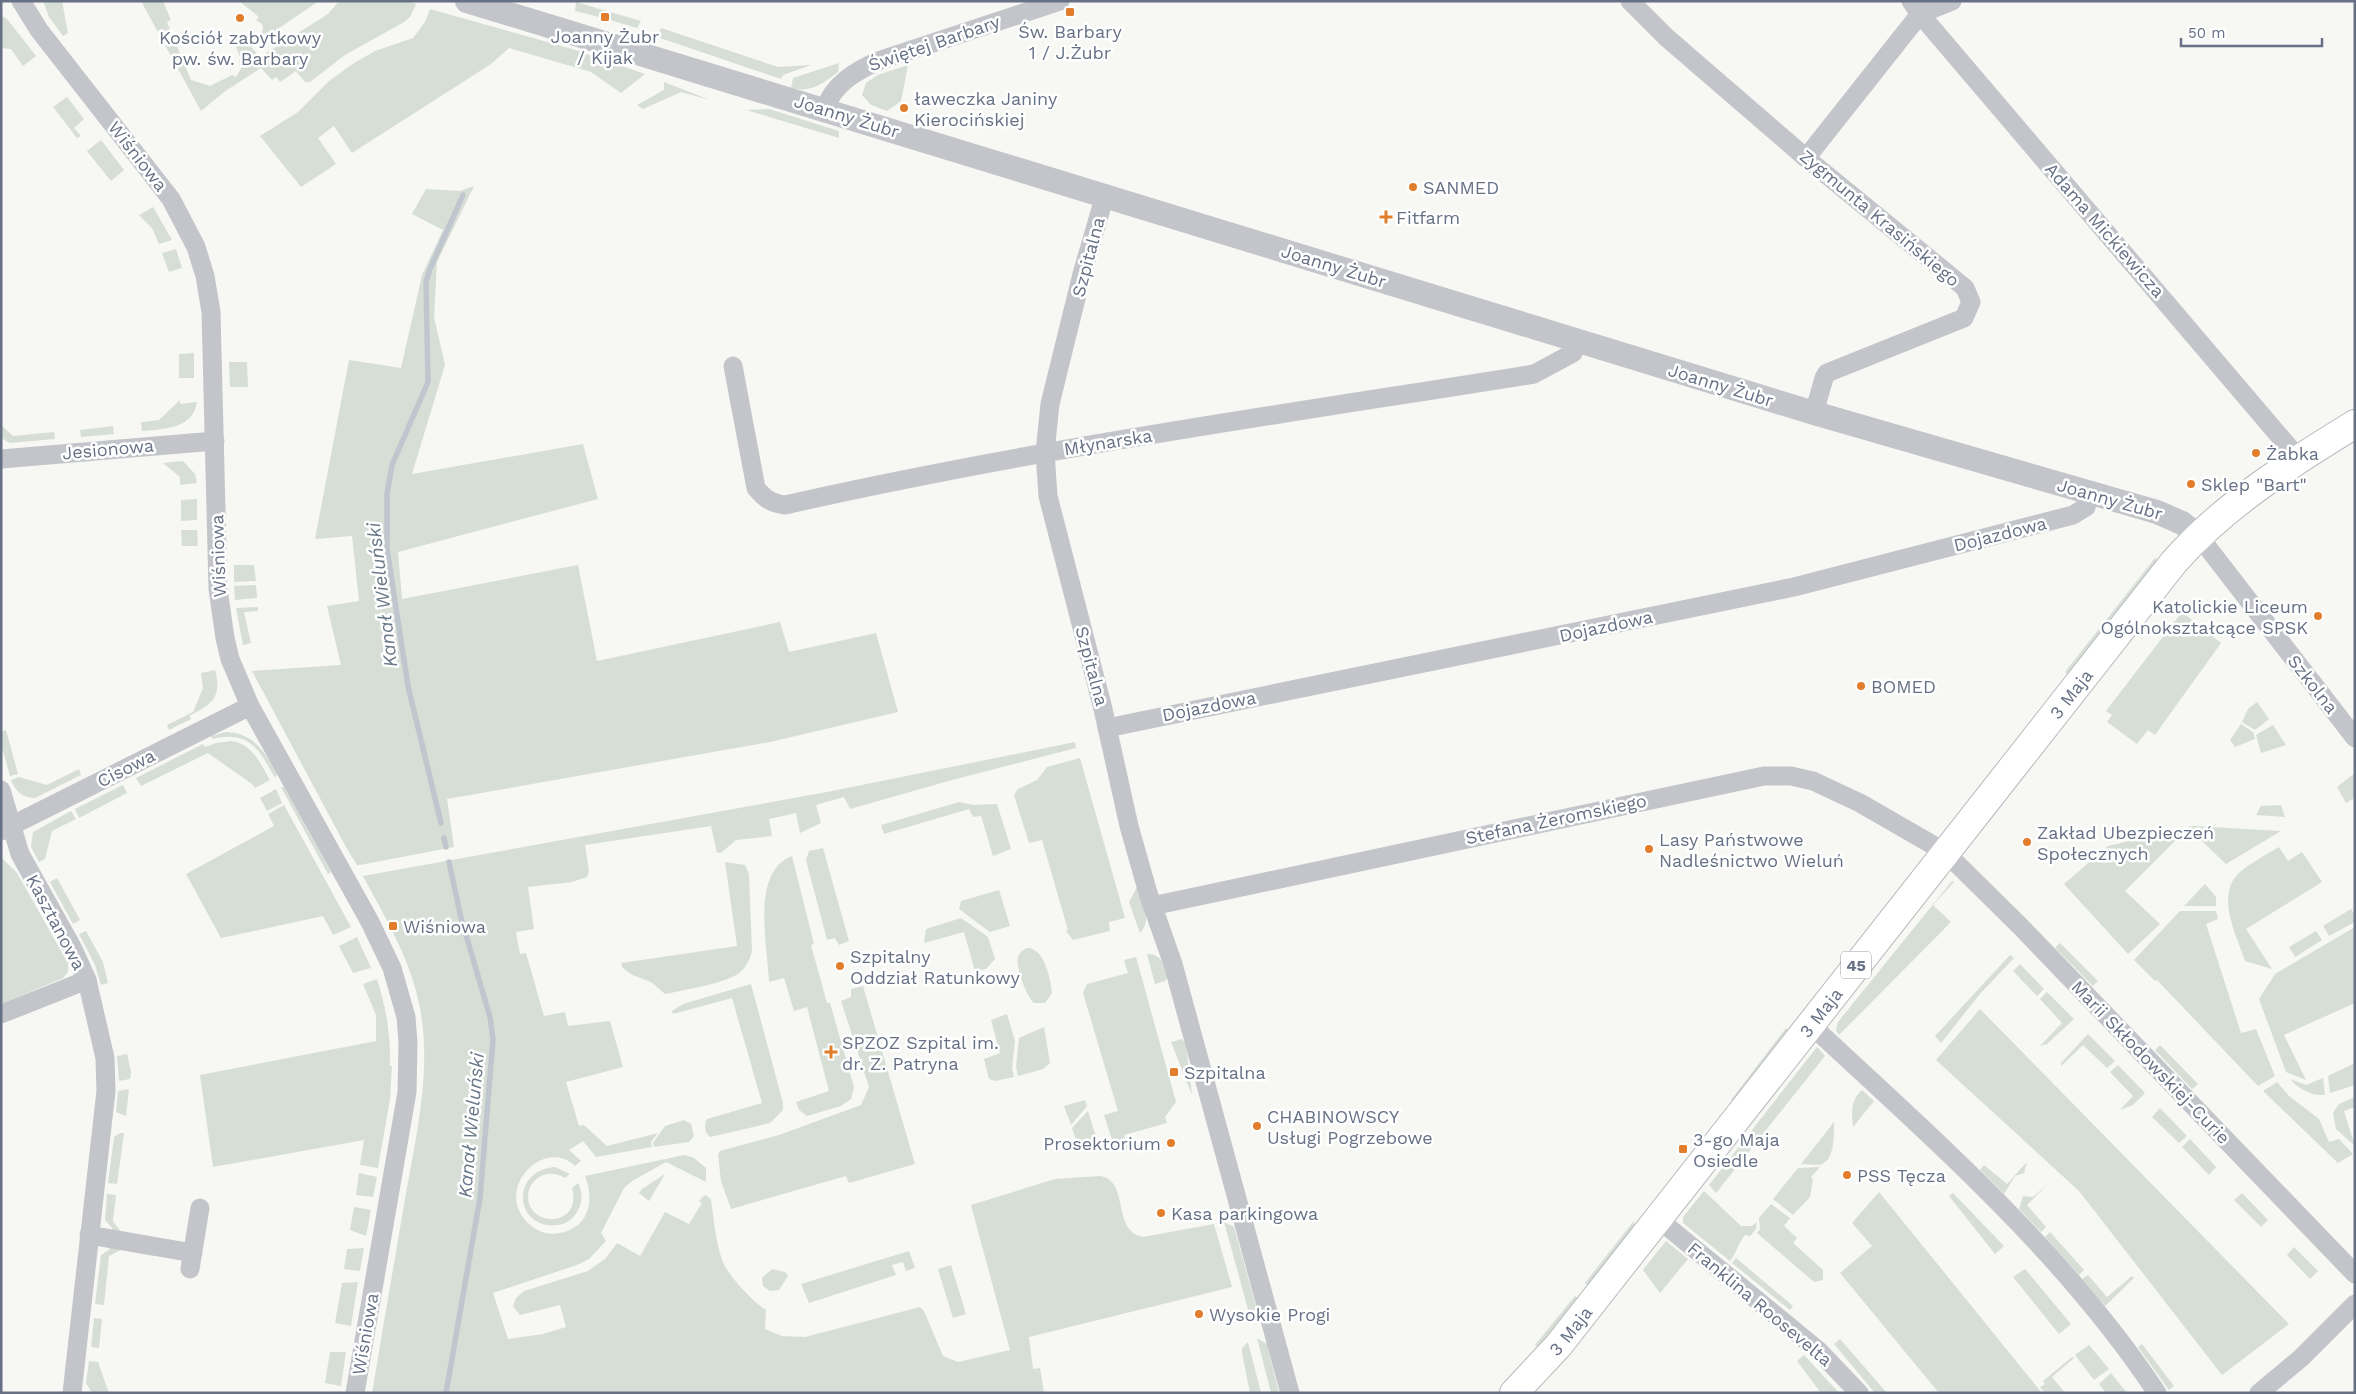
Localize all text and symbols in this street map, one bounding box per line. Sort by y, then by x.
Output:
marker: Św. Barbary 1 / J.Żubr [1064,6,1076,18]
street label: Świętej Barbary [865,10,1003,75]
marker: Joanny Żubr / Kijak [599,11,611,23]
marker: Kościół zabytkowy pw. św. Barbary [234,12,246,24]
scale bar [2181,15,2322,47]
place label: Św. Barbary 1 / J.Żubr [1018,21,1122,63]
text: 50 m [2188,24,2225,42]
place label: Joanny Żubr / Kijak [551,26,659,68]
place label: Kościół zabytkowy pw. św. Barbary [159,27,322,69]
place label: ławeczka Janiny Kierocińskiej [914,88,1058,130]
street label: Joanny Żubr [792,90,902,142]
marker: ławeczka Janiny Kierocińskiej [898,102,910,114]
street label: Wiśniowa [104,117,172,195]
street label: Zygmunta Krasińskiego [1796,145,1964,291]
street label: Adama Mickiewicza [2041,158,2169,302]
place label: SANMED [1423,177,1499,198]
marker: SANMED [1407,181,1419,193]
place label: Fitfarm [1396,207,1460,228]
marker: Fitfarm [1380,211,1392,223]
street label: Szpitalna [1067,215,1109,299]
street label: Joanny Żubr [1279,240,1389,292]
street label: Joanny Żubr [1666,359,1776,411]
street label: Młynarska [1062,425,1154,459]
street label: Jesionowa [61,435,155,463]
place label: Żabka [2266,443,2319,464]
marker: Żabka [2250,447,2262,459]
street label: Joanny Żubr [2055,474,2165,524]
place label: Sklep "Bart" [2201,474,2307,495]
marker: Sklep "Bart" [2185,478,2197,490]
street label: Dojazdowa [1951,512,2049,556]
street label: Wiśniowa [206,514,230,598]
water label: Kanał Wieluński [362,520,402,669]
place label: Katolickie Liceum Ogólnokształcące SPSK [2100,596,2308,638]
street label: Dojazdowa [1557,606,1655,646]
marker: Katolickie Liceum Ogólnokształcące SPSK [2312,610,2324,622]
street label: Szpitalna [1071,624,1113,708]
street label: Szkolna [2284,651,2342,717]
street label: 3 Maja [2045,665,2096,723]
place label: BOMED [1871,676,1936,697]
marker: BOMED [1855,680,1867,692]
street label: Dojazdowa [1160,687,1258,725]
street label: Cisowa [94,745,158,791]
street label: Stefana Żeromskiego [1463,790,1649,848]
place label: Zakład Ubezpieczeń Społecznych [2037,822,2214,864]
place label: Lasy Państwowe Nadleśnictwo Wieluń [1659,829,1844,871]
marker: Zakład Ubezpieczeń Społecznych [2021,836,2033,848]
marker: Lasy Państwowe Nadleśnictwo Wieluń [1643,843,1655,855]
street label: Kasztanowa [22,871,90,973]
place label: Wiśniowa [403,916,486,937]
marker: Wiśniowa [387,920,399,932]
place label: Szpitalny Oddział Ratunkowy [850,946,1020,988]
road number: 45 [1841,952,1871,978]
marker: Szpitalny Oddział Ratunkowy [834,960,846,972]
street label: Marii Skłodowskiej-Curie [2067,976,2235,1148]
street label: 3 Maja [1794,983,1846,1041]
place label: SPZOZ Szpital im. dr. Z. Patryna [842,1032,999,1074]
marker: SPZOZ Szpital im. dr. Z. Patryna [824,1045,838,1059]
water label: Kanał Wieluński [453,1050,489,1199]
place label: Szpitalna [1184,1062,1266,1083]
marker: Szpitalna [1168,1066,1180,1078]
place label: CHABINOWSCY Usługi Pogrzebowe [1267,1106,1433,1148]
marker: CHABINOWSCY Usługi Pogrzebowe [1251,1120,1263,1132]
place label: 3-go Maja Osiedle [1693,1129,1780,1171]
place label: Prosektorium [1043,1133,1161,1154]
marker: Prosektorium [1165,1137,1177,1149]
marker: 3-go Maja Osiedle [1677,1143,1689,1155]
place label: PSS Tęcza [1857,1165,1946,1186]
marker: PSS Tęcza [1841,1169,1853,1181]
place label: Kasa parkingowa [1171,1203,1318,1224]
marker: Kasa parkingowa [1155,1207,1167,1219]
street label: Franklina Roosevelta [1684,1238,1836,1370]
street label: Wiśniowa [347,1291,383,1377]
street label: 3 Maja [1544,1302,1596,1360]
place label: Wysokie Progi [1209,1304,1330,1325]
marker: Wysokie Progi [1193,1308,1205,1320]

